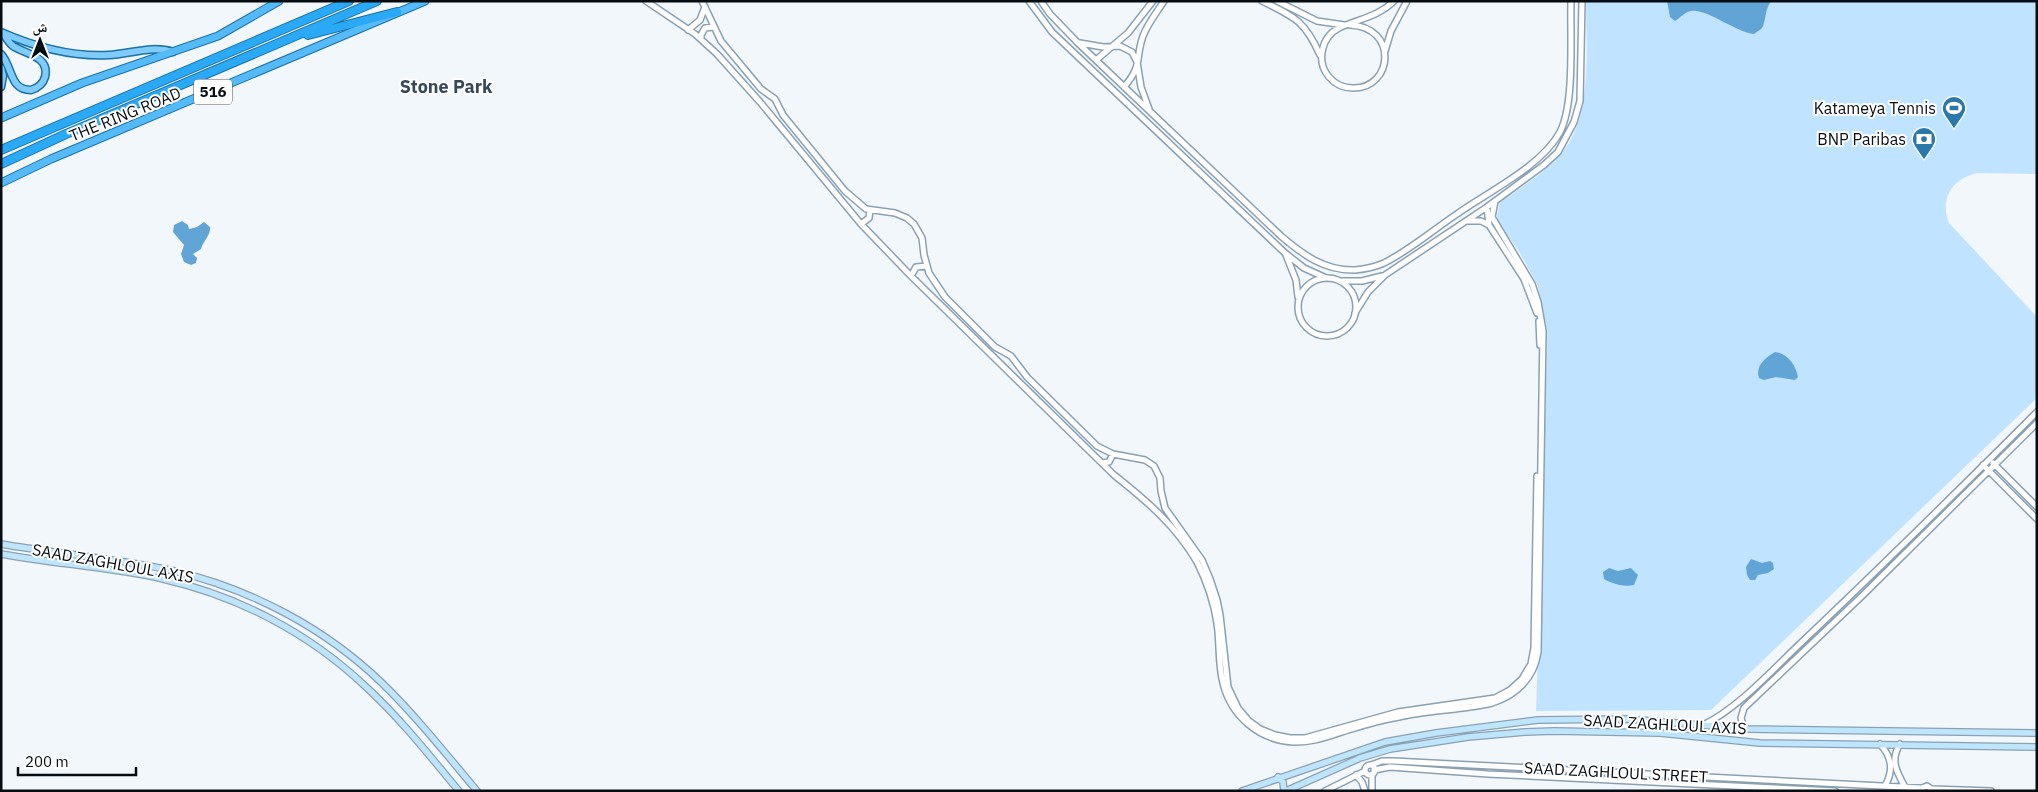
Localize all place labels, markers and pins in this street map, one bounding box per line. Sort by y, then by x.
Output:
sports icon: Katameya Tennis [1941,95,1967,129]
place label: Katameya Tennis [1814,98,1936,118]
bank icon: BNP Paribas [1911,126,1937,160]
place label: BNP Paribas [1817,129,1906,149]

